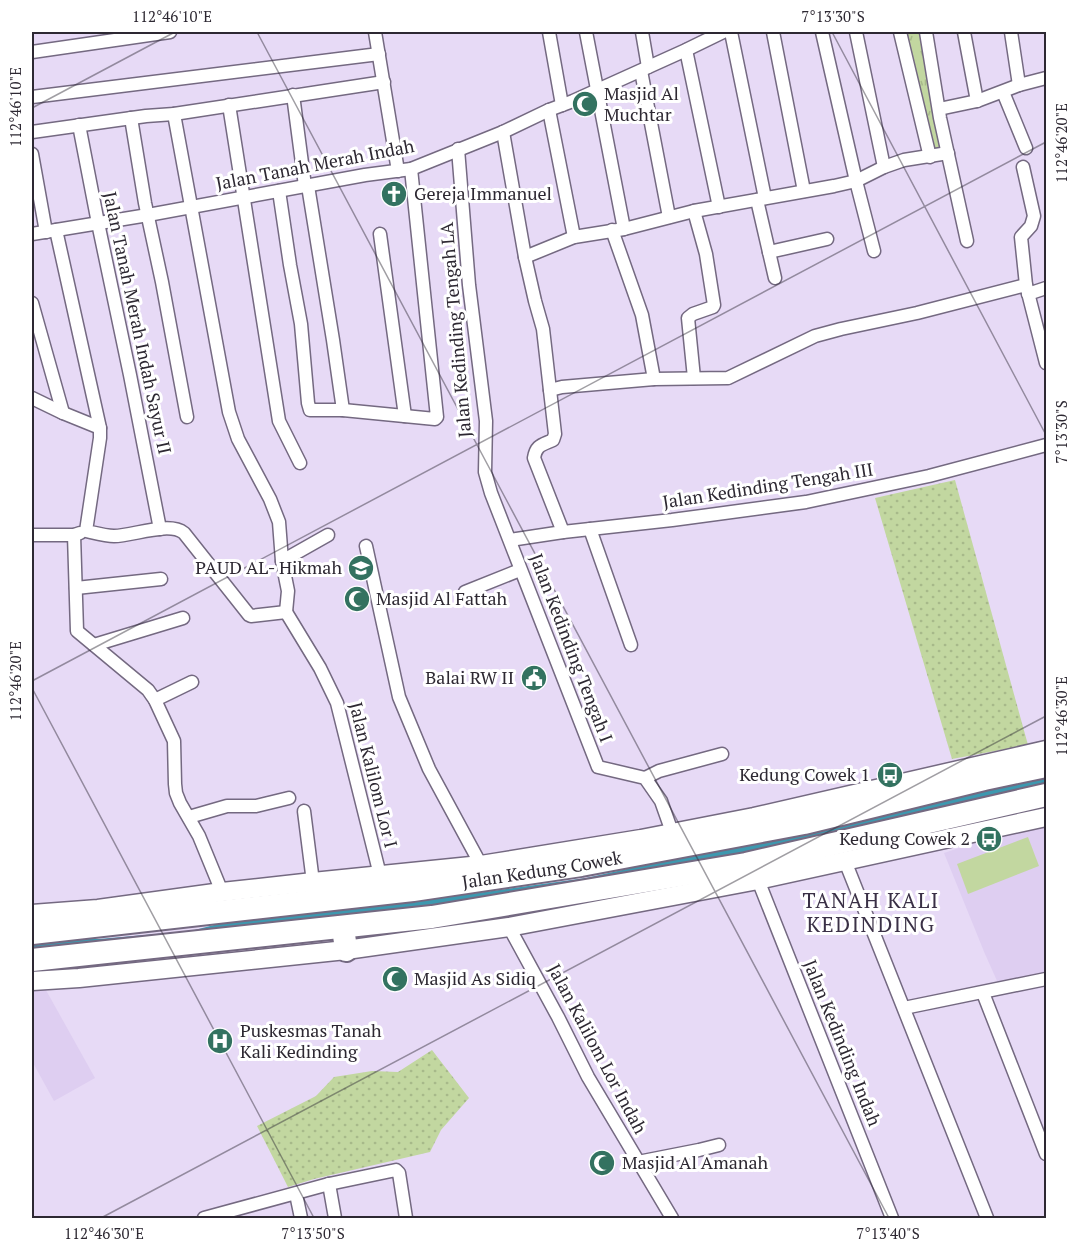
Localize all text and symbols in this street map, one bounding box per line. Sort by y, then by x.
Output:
text: 112°46'10"E [132,6,212,26]
text: 7°13'30"S [801,6,865,26]
text: 112°46'10"E [5,67,25,147]
place label: Masjid Al Muchtar [604,81,679,126]
mosque icon: Masjid Al Muchtar [570,89,600,119]
text: 112°46'20"E [1051,103,1071,183]
street label: Jalan Tanah Merah Indah [214,133,416,195]
church icon: Gereja Immanuel [379,179,409,209]
place label: Gereja Immanuel [414,181,552,205]
street label: Jalan Tanah Merah Indah Sayur II [98,189,178,456]
street label: Jalan Kedinding Tengah LA [434,221,476,439]
text: 7°13'30"S [1051,400,1071,464]
street label: Jalan Kedinding Tengah III [661,457,875,514]
street label: Jalan Kedinding Tengah I [525,550,619,745]
school or university icon: PAUD AL- Hikmah [346,553,376,583]
place label: PAUD AL- Hikmah [195,555,342,579]
mosque icon: Masjid Al Fattah [342,584,372,614]
place label: Masjid Al Fattah [376,586,508,610]
text: 112°46'20"E [5,641,25,721]
public building icon: Balai RW II [519,663,549,693]
place label: Balai RW II [425,665,514,689]
text: 112°46'30"E [1051,676,1071,756]
street label: Jalan Kalilom Lor I [344,700,404,850]
bus stop icon: Kedung Cowek 1 [875,760,905,790]
place label: Kedung Cowek 1 [739,762,870,786]
bus stop icon: Kedung Cowek 2 [974,824,1004,854]
place label: Kedung Cowek 2 [839,826,970,850]
street label: Jalan Kedung Cowek [460,844,625,894]
district label: TANAH KALI KEDINDING [802,886,940,938]
street label: Jalan Kedinding Indah [799,956,887,1130]
street label: Jalan Kalilom Lor Indah [543,959,653,1138]
mosque icon: Masjid As Sidiq [380,964,410,994]
place label: Masjid As Sidiq [414,966,536,990]
place label: Puskesmas Tanah Kali Kedinding [240,1018,382,1063]
hospital icon: Puskesmas Tanah Kali Kedinding [205,1026,235,1056]
mosque icon: Masjid Al Amanah [587,1148,617,1178]
place label: Masjid Al Amanah [622,1150,769,1174]
text: 112°46'30"E [64,1223,144,1243]
text: 7°13'50"S [281,1223,345,1243]
text: 7°13'40"S [856,1223,920,1243]

